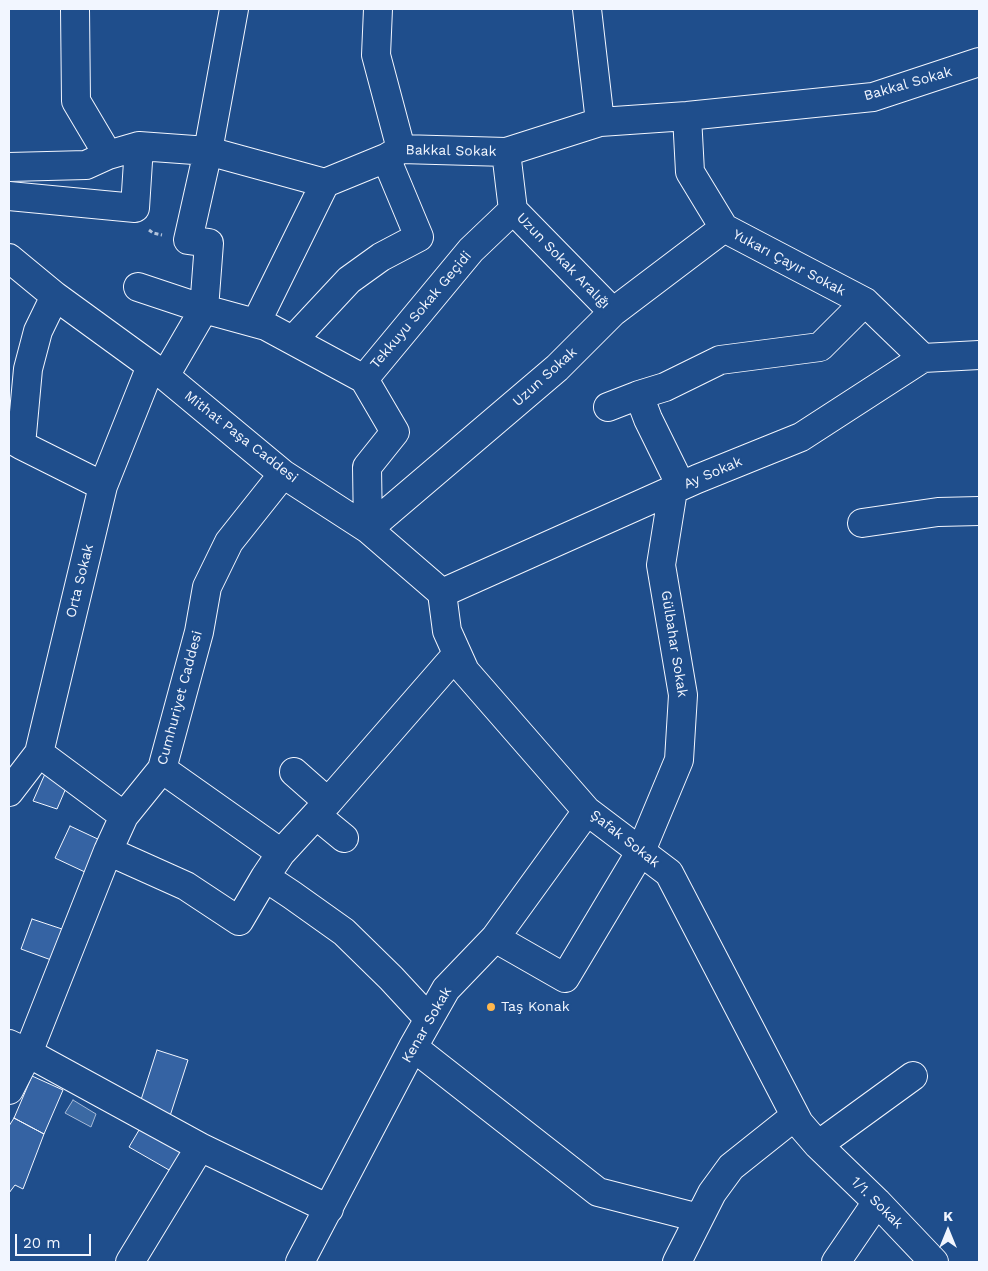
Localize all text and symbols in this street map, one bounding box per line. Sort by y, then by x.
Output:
street label: Bakkal Sokak [862,63,954,105]
street label: Bakkal Sokak [405,142,497,160]
street label: Uzun Sokak Aralığı [513,209,613,313]
street label: Yukarı Çayır Sokak [730,226,848,300]
street label: Tekkuyu Sokak Geçidi [367,248,475,372]
street label: Uzun Sokak [510,344,580,410]
street label: Mithat Paşa Caddesi [181,387,301,487]
street label: Ay Sokak [681,453,745,493]
street label: Orta Sokak [63,542,97,620]
street label: Gülbahar Sokak [657,589,691,699]
street label: Cumhuriyet Caddesi [154,629,206,767]
street label: Şafak Sokak [587,807,663,871]
street label: Kenar Sokak [399,984,455,1066]
place label: Taş Konak [501,999,570,1015]
marker: Taş Konak [485,1001,497,1013]
street label: 1/1. Sokak [848,1174,906,1232]
north arrow [923,1206,973,1256]
text: K [943,1208,953,1224]
scale bar [18,1224,94,1256]
text: 20 m [23,1234,61,1252]

